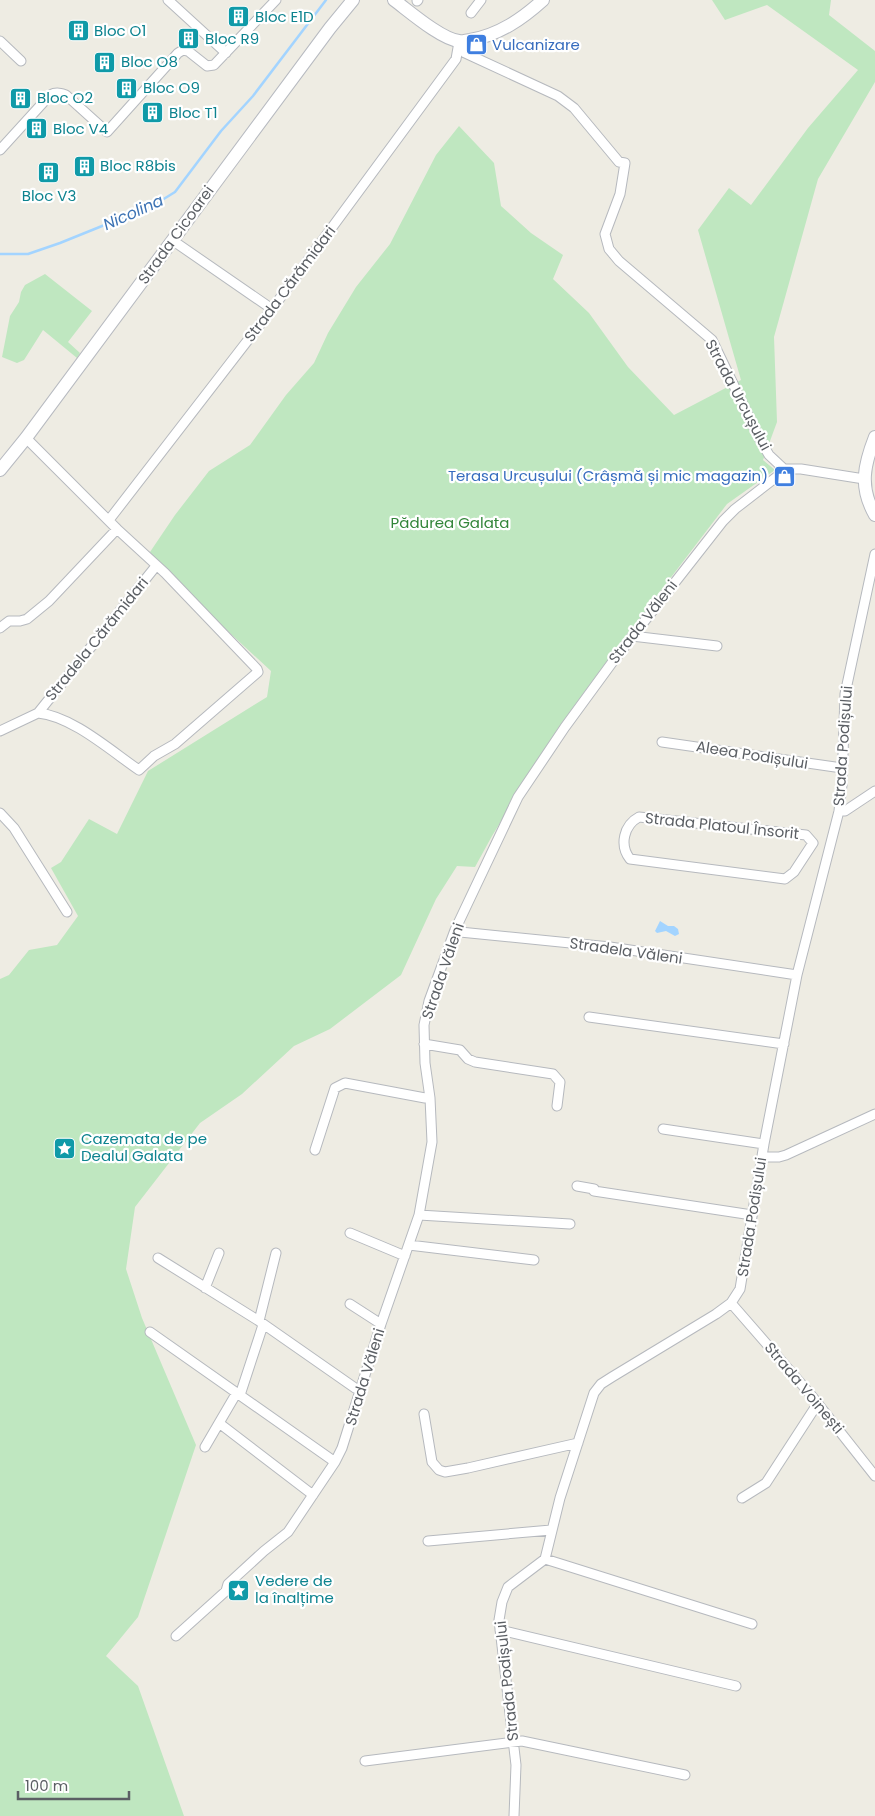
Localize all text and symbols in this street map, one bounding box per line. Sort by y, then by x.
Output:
building icon: Bloc E1D [227,5,251,29]
place label: Bloc E1D [255,6,314,27]
building icon: Bloc O1 [66,19,90,43]
place label: Bloc O1 [94,20,146,41]
building icon: Bloc R9 [177,27,201,51]
place label: Bloc R9 [205,28,259,49]
shop icon: Vulcanizare [464,33,488,57]
place label: Vulcanizare [492,34,580,55]
building icon: Bloc O8 [93,50,117,74]
place label: Bloc O8 [121,51,178,72]
building icon: Bloc O9 [115,76,139,100]
place label: Bloc O9 [143,77,200,98]
building icon: Bloc O2 [9,86,33,110]
place label: Bloc O2 [37,87,93,108]
building icon: Bloc T1 [141,101,165,125]
place label: Bloc T1 [169,102,218,123]
building icon: Bloc V4 [25,117,49,141]
place label: Bloc V4 [53,118,108,139]
building icon: Bloc R8bis [72,154,96,178]
place label: Bloc R8bis [100,155,176,176]
building icon: Bloc V3 [37,161,61,185]
street label: Strada Cicoarei [133,181,218,288]
place label: Bloc V3 [22,185,76,206]
water label: Nicolina [99,189,167,236]
street label: Strada Cărămidari [239,221,340,346]
street label: Strada Urcușului [700,335,777,454]
shop icon: Terasa Urcușului (Crâșmă și mic magazin) [772,464,796,488]
place label: Terasa Urcușului (Crâșmă și mic magazin) [448,465,768,486]
park label: Pădurea Galata [391,512,509,533]
street label: Stradela Cărămidari [40,572,153,705]
street label: Strada Văleni [603,575,682,668]
street label: Strada Podișului [828,685,857,807]
street label: Aleea Podișului [695,735,810,774]
street label: Strada Platoul Însorit [644,807,800,844]
street label: Strada Văleni [416,920,469,1022]
street label: Stradela Văleni [568,932,684,969]
place label: Cazemata de pe Dealul Galata [81,1128,207,1166]
place icon: Cazemata de pe Dealul Galata [53,1136,77,1160]
street label: Strada Podișului [732,1156,771,1278]
street label: Strada Văleni [340,1326,389,1428]
street label: Strada Voinești [760,1337,849,1438]
place label: Vedere de la înalțime [255,1570,334,1608]
place icon: Vedere de la înalțime [227,1578,251,1602]
street label: Strada Podișului [490,1620,523,1742]
scale bar [18,1768,129,1800]
text: 100 m [25,1775,68,1796]

